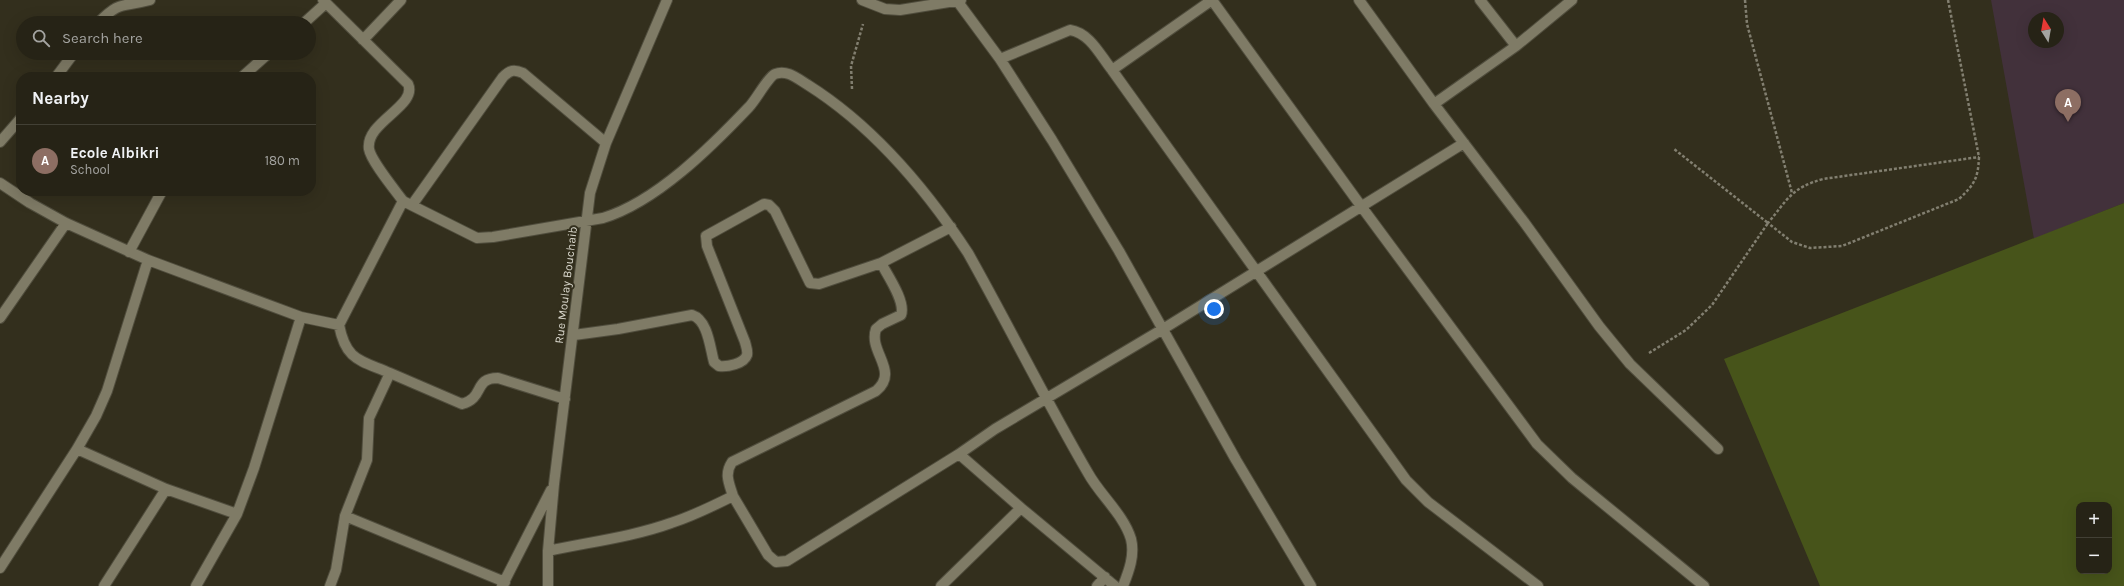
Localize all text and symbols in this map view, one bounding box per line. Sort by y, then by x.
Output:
north arrow [2028,12,2064,48]
search box [16,16,316,60]
icon: search [30,27,52,49]
text: Search here [62,29,143,47]
text: Nearby [32,88,89,108]
pin: A [2055,89,2081,122]
text: Ecole Albikri [70,144,159,162]
text: A [41,153,49,168]
text: 180 m [265,153,300,168]
text: School [70,162,110,177]
street label: Rue Moulay Bouchaib [552,226,580,344]
your location [1204,299,1224,319]
map controls [2076,502,2112,574]
button: + [2076,502,2112,538]
button: − [2076,538,2112,574]

